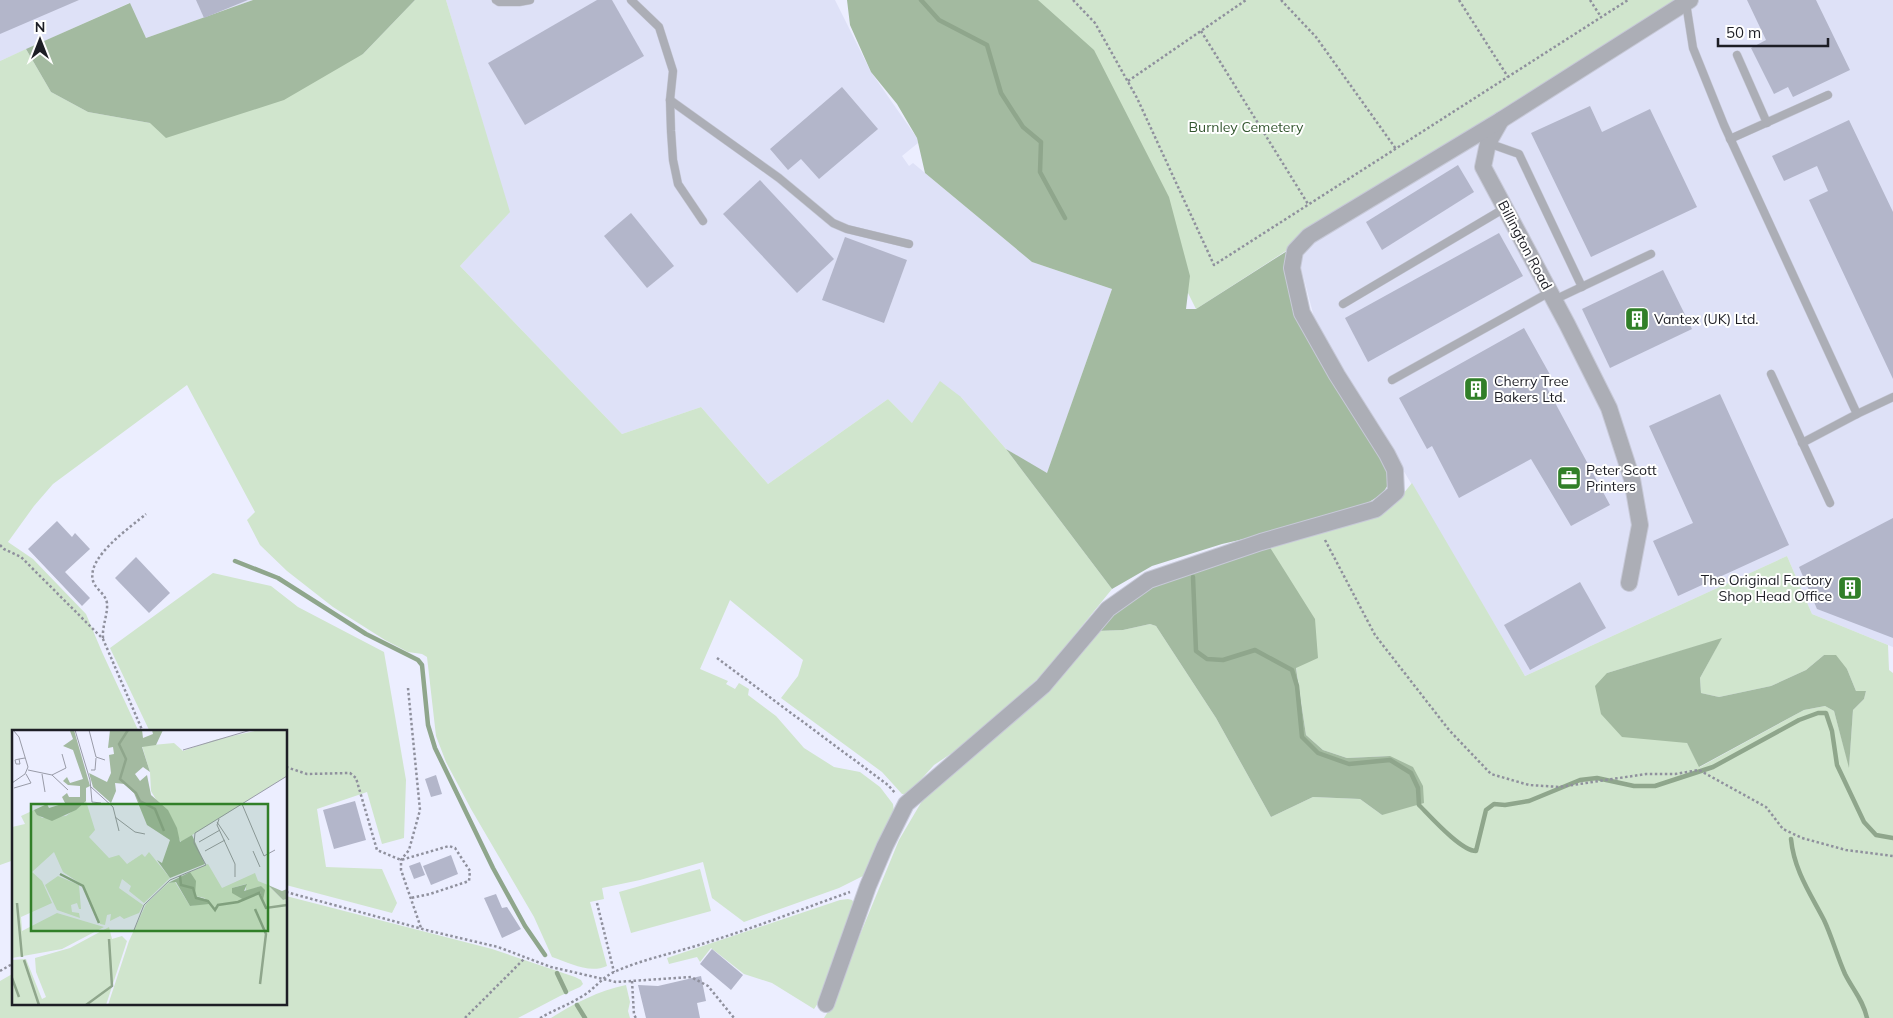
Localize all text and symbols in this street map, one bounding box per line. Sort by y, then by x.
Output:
north arrow [15,15,65,65]
scale bar [1718,15,1828,47]
text: N [35,18,45,36]
text: 50 m [1726,23,1761,42]
park label: Burnley Cemetery [1189,118,1304,136]
street label: Billington Road [1494,197,1556,293]
building icon: Vantex (UK) Ltd. [1624,306,1650,332]
place label: Vantex (UK) Ltd. [1654,310,1759,328]
place label: Cherry Tree Bakers Ltd. [1494,372,1569,406]
building icon: Cherry Tree Bakers Ltd. [1463,376,1489,402]
place label: Peter Scott Printers [1586,461,1657,495]
office icon: Peter Scott Printers [1556,465,1582,491]
place label: The Original Factory Shop Head Office [1701,571,1833,605]
building icon: The Original Factory Shop Head Office [1837,575,1863,601]
inset map [12,730,288,1006]

